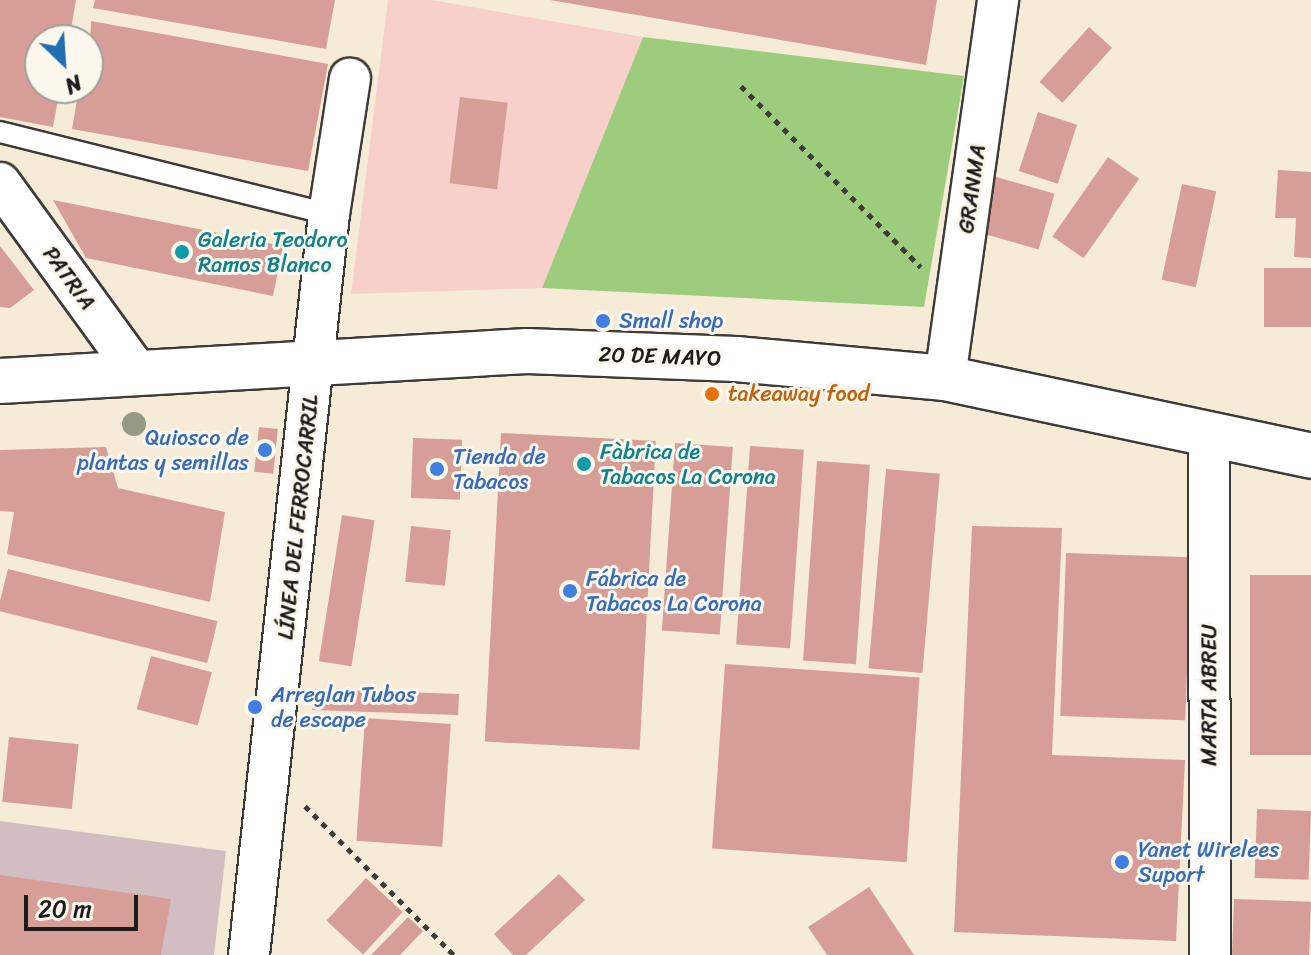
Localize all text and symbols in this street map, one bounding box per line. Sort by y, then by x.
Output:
north arrow [24,24,104,104]
text: N [58,63,89,105]
street label: GRANMA [953,143,991,235]
place label: Galeria Teodoro Ramos Blanco [198,226,348,278]
street label: PATRIA [37,241,101,315]
marker: Galeria Teodoro Ramos Blanco [173,243,191,261]
place label: Small shop [619,308,723,334]
marker: Small shop [594,312,612,330]
street label: 20 DE MAYO [598,341,722,371]
place label: takeaway food [728,381,870,407]
marker: takeaway food [703,385,721,403]
street label: LÍNEA DEL FERROCARRIL [272,393,324,641]
place label: Quiosco de plantas y semillas [76,424,249,476]
place label: Fàbrica de Tabacos La Corona [600,438,776,490]
marker: Quiosco de plantas y semillas [256,441,274,459]
place label: Tienda de Tabacos [453,443,546,494]
marker: Fàbrica de Tabacos La Corona [575,455,593,473]
marker: Tienda de Tabacos [428,460,446,478]
place label: Fábrica de Tabacos La Corona [586,565,762,616]
marker: Fábrica de Tabacos La Corona [561,582,579,600]
street label: MARTA ABREU [1196,624,1222,766]
place label: Arreglan Tubos de escape [271,681,416,732]
marker: Arreglan Tubos de escape [246,698,264,716]
place label: Yanet Wirelees Suport [1138,836,1278,888]
marker: Yanet Wirelees Suport [1113,853,1131,871]
scale bar [28,879,142,929]
text: 20 m [38,888,92,930]

